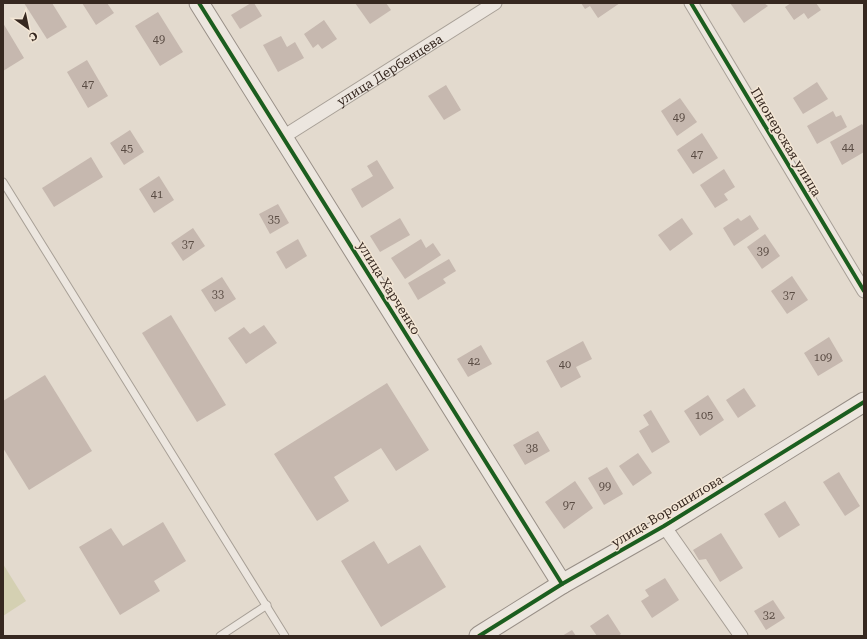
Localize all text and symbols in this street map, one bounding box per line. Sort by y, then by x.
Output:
north arrow [8,8,48,48]
text: С [26,28,40,44]
street label: улица Дербенцева [334,31,445,109]
house number: 49 [153,33,165,46]
house number: 47 [82,78,94,91]
street label: Пионерская улица [748,85,824,199]
house number: 49 [673,111,685,124]
house number: 44 [842,141,855,154]
house number: 45 [121,142,133,155]
house number: 47 [691,148,703,161]
house number: 41 [151,188,163,201]
house number: 35 [268,213,280,226]
house number: 37 [182,238,194,251]
street label: улица Харченко [354,239,424,337]
house number: 39 [757,245,769,258]
house number: 33 [212,288,224,301]
house number: 37 [783,289,795,302]
house number: 109 [814,351,832,364]
house number: 42 [468,355,480,368]
house number: 40 [559,358,571,371]
house number: 105 [695,409,713,422]
house number: 38 [526,442,538,455]
street label: улица Ворошилова [609,472,725,550]
house number: 99 [599,480,611,493]
house number: 97 [563,499,575,512]
house number: 32 [763,609,775,622]

